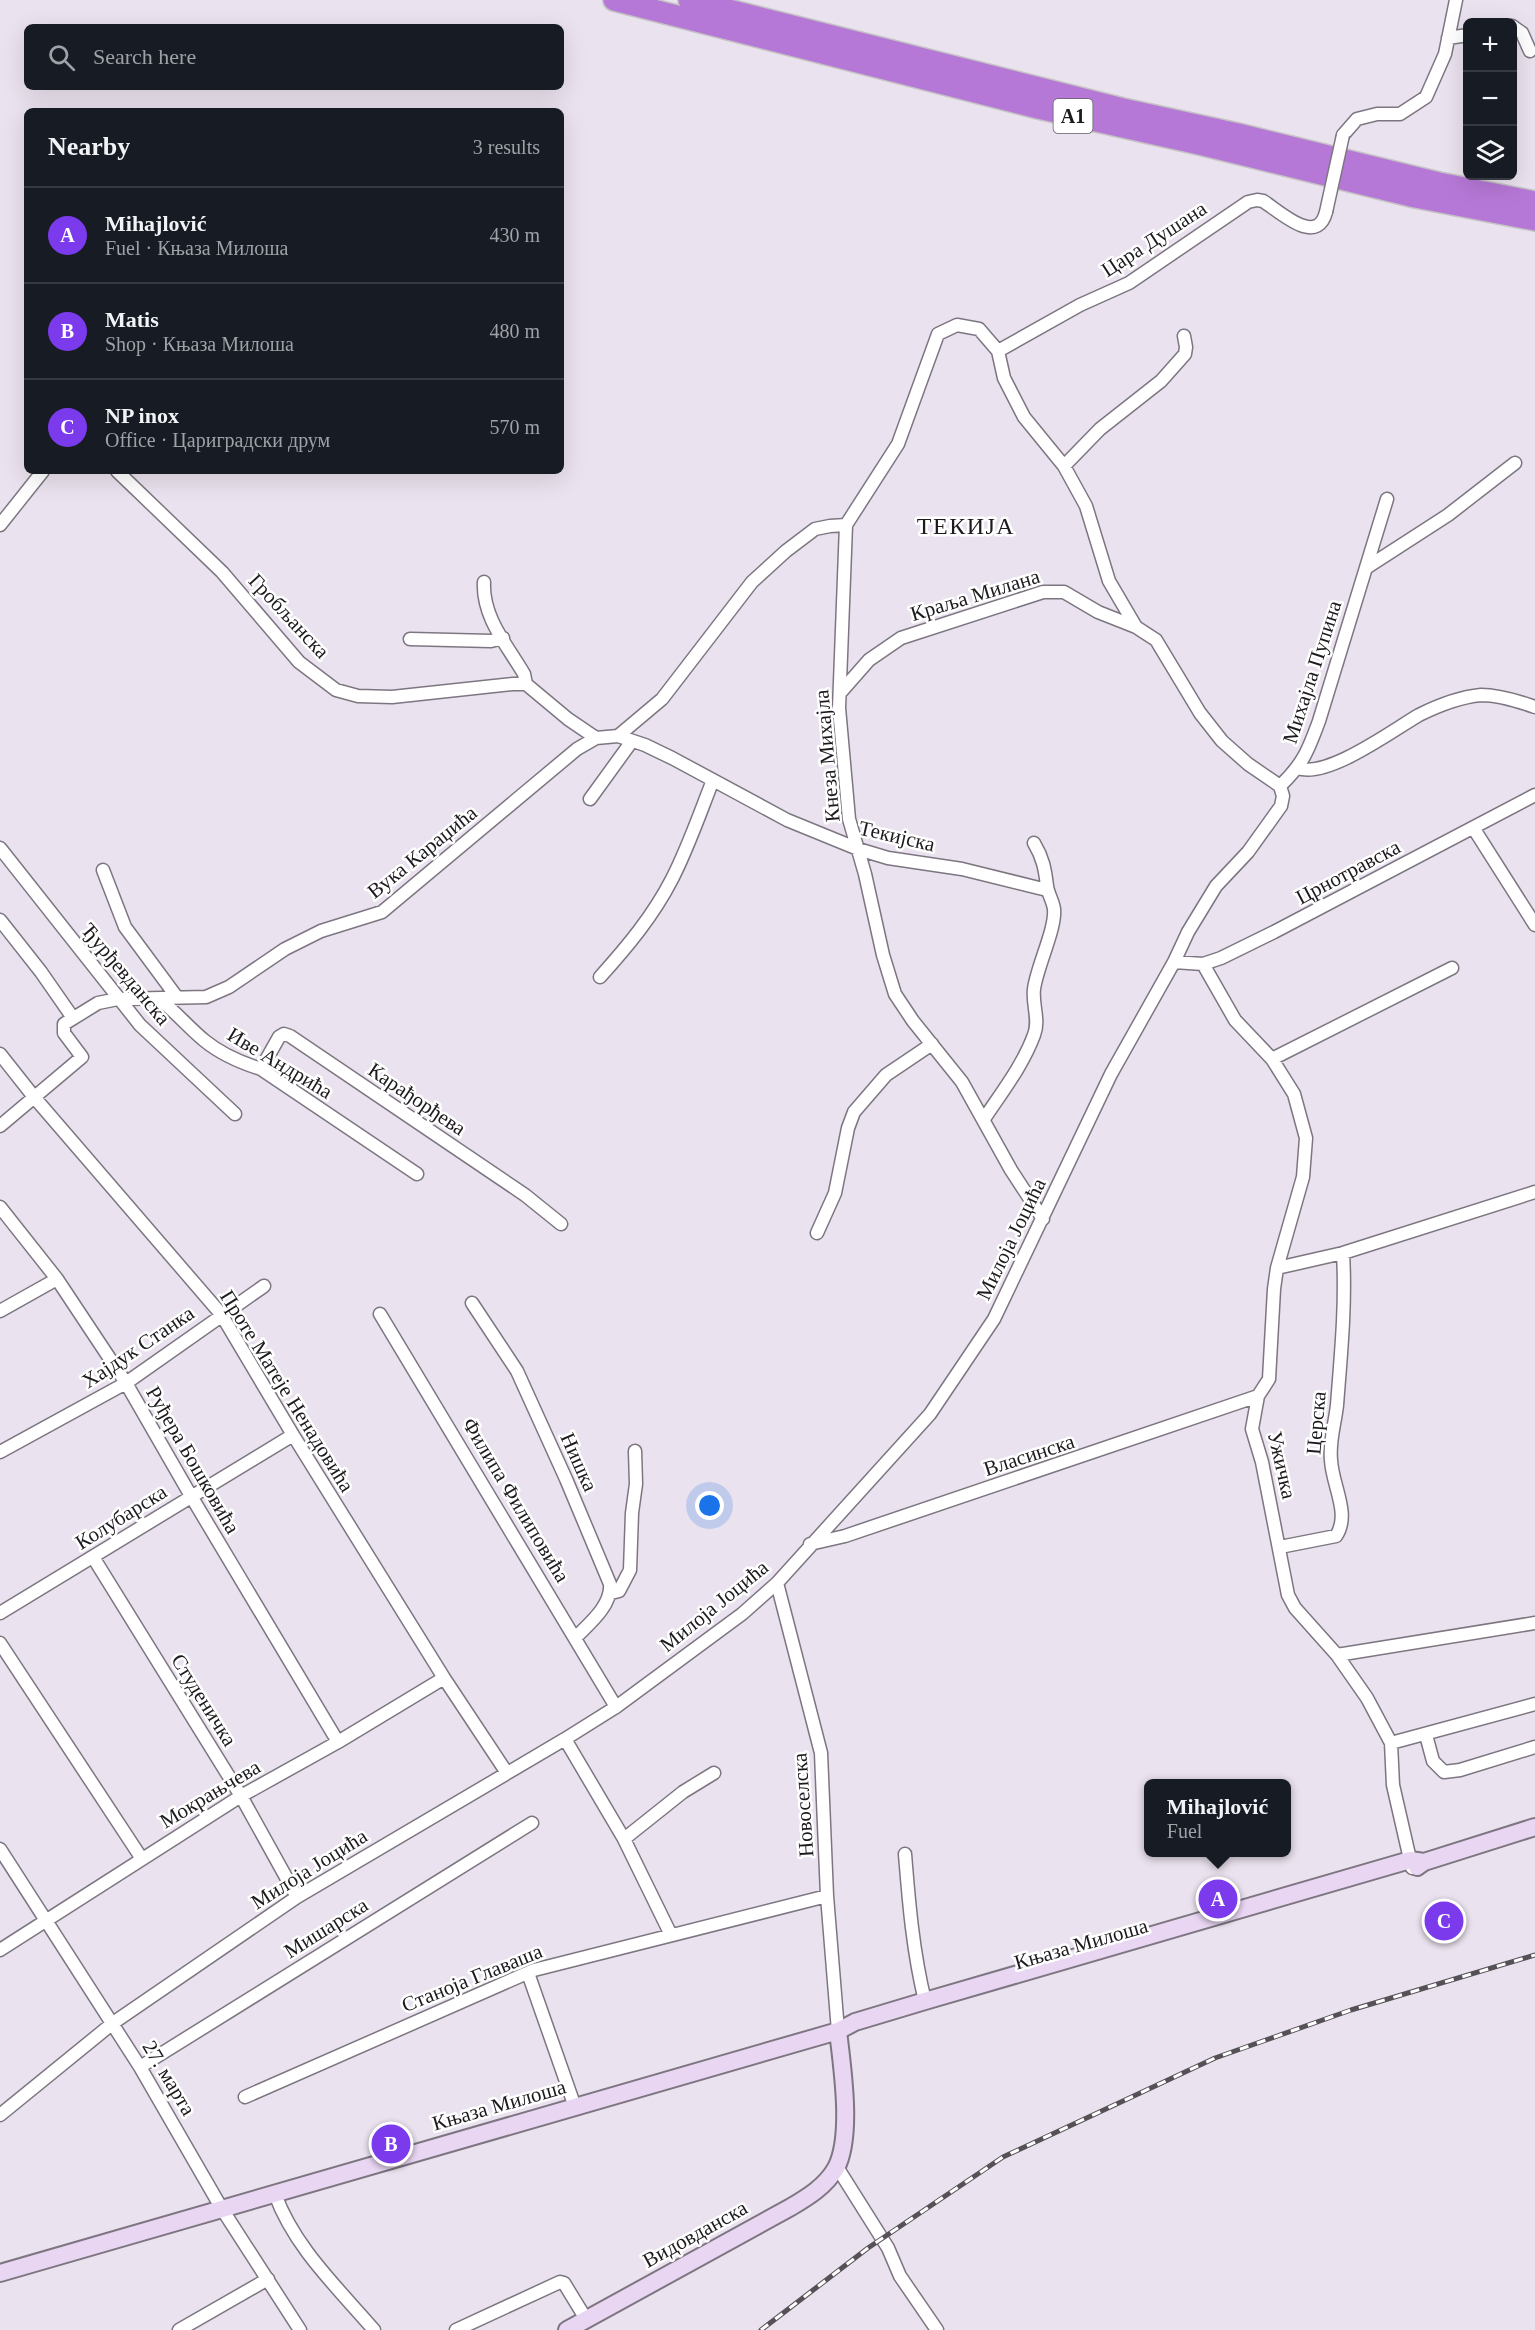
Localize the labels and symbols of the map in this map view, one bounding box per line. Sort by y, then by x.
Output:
road number: A1 [1054,99,1092,133]
street label: Цара Душана [1097,196,1212,282]
district label: ТЕКИЈА [917,513,1015,539]
street label: Краља Милана [907,564,1043,626]
street label: Гробљанска [244,569,335,664]
street label: Михајла Пупина [1278,597,1347,747]
street label: Кнеза Михајла [809,688,845,823]
street label: Вука Караџића [362,800,482,903]
street label: Текијска [857,816,938,857]
street label: Црнотравска [1292,834,1405,910]
street label: Ђурђевданска [76,918,176,1030]
street label: Иве Андрића [223,1022,337,1104]
street label: Карађорђева [364,1058,471,1141]
street label: Милоја Јоцића [971,1174,1051,1304]
street label: Проте Матеје Ненадовића [215,1286,359,1497]
street label: Хајдук Станка [77,1300,199,1393]
street label: Руђера Бошковића [141,1382,245,1538]
street label: Церска [1301,1390,1331,1456]
street label: Филипа Филиповића [457,1413,575,1587]
street label: Нишка [555,1429,603,1496]
street label: Власинска [981,1429,1078,1481]
street label: Ужичка [1263,1429,1302,1502]
street label: Колубарска [71,1479,172,1554]
your location [695,1491,724,1520]
street label: Милоја Јоцића [655,1555,773,1657]
street label: Студеничка [166,1650,242,1751]
street label: Новоселска [787,1751,819,1858]
street label: Мокрањчева [156,1754,265,1833]
street label: Милоја Јоцића [247,1823,372,1914]
pin: A [1198,1876,1238,1922]
street label: Мишарска [280,1892,373,1963]
pin: C [1424,1898,1464,1944]
street label: Књаза Милоша [1011,1913,1151,1975]
street label: Станоја Главаша [398,1939,546,2017]
street label: 27. марта [137,2036,201,2120]
street label: Књаза Милоша [429,2074,569,2136]
pin: B [372,2122,410,2166]
street label: Видовданска [639,2195,752,2273]

